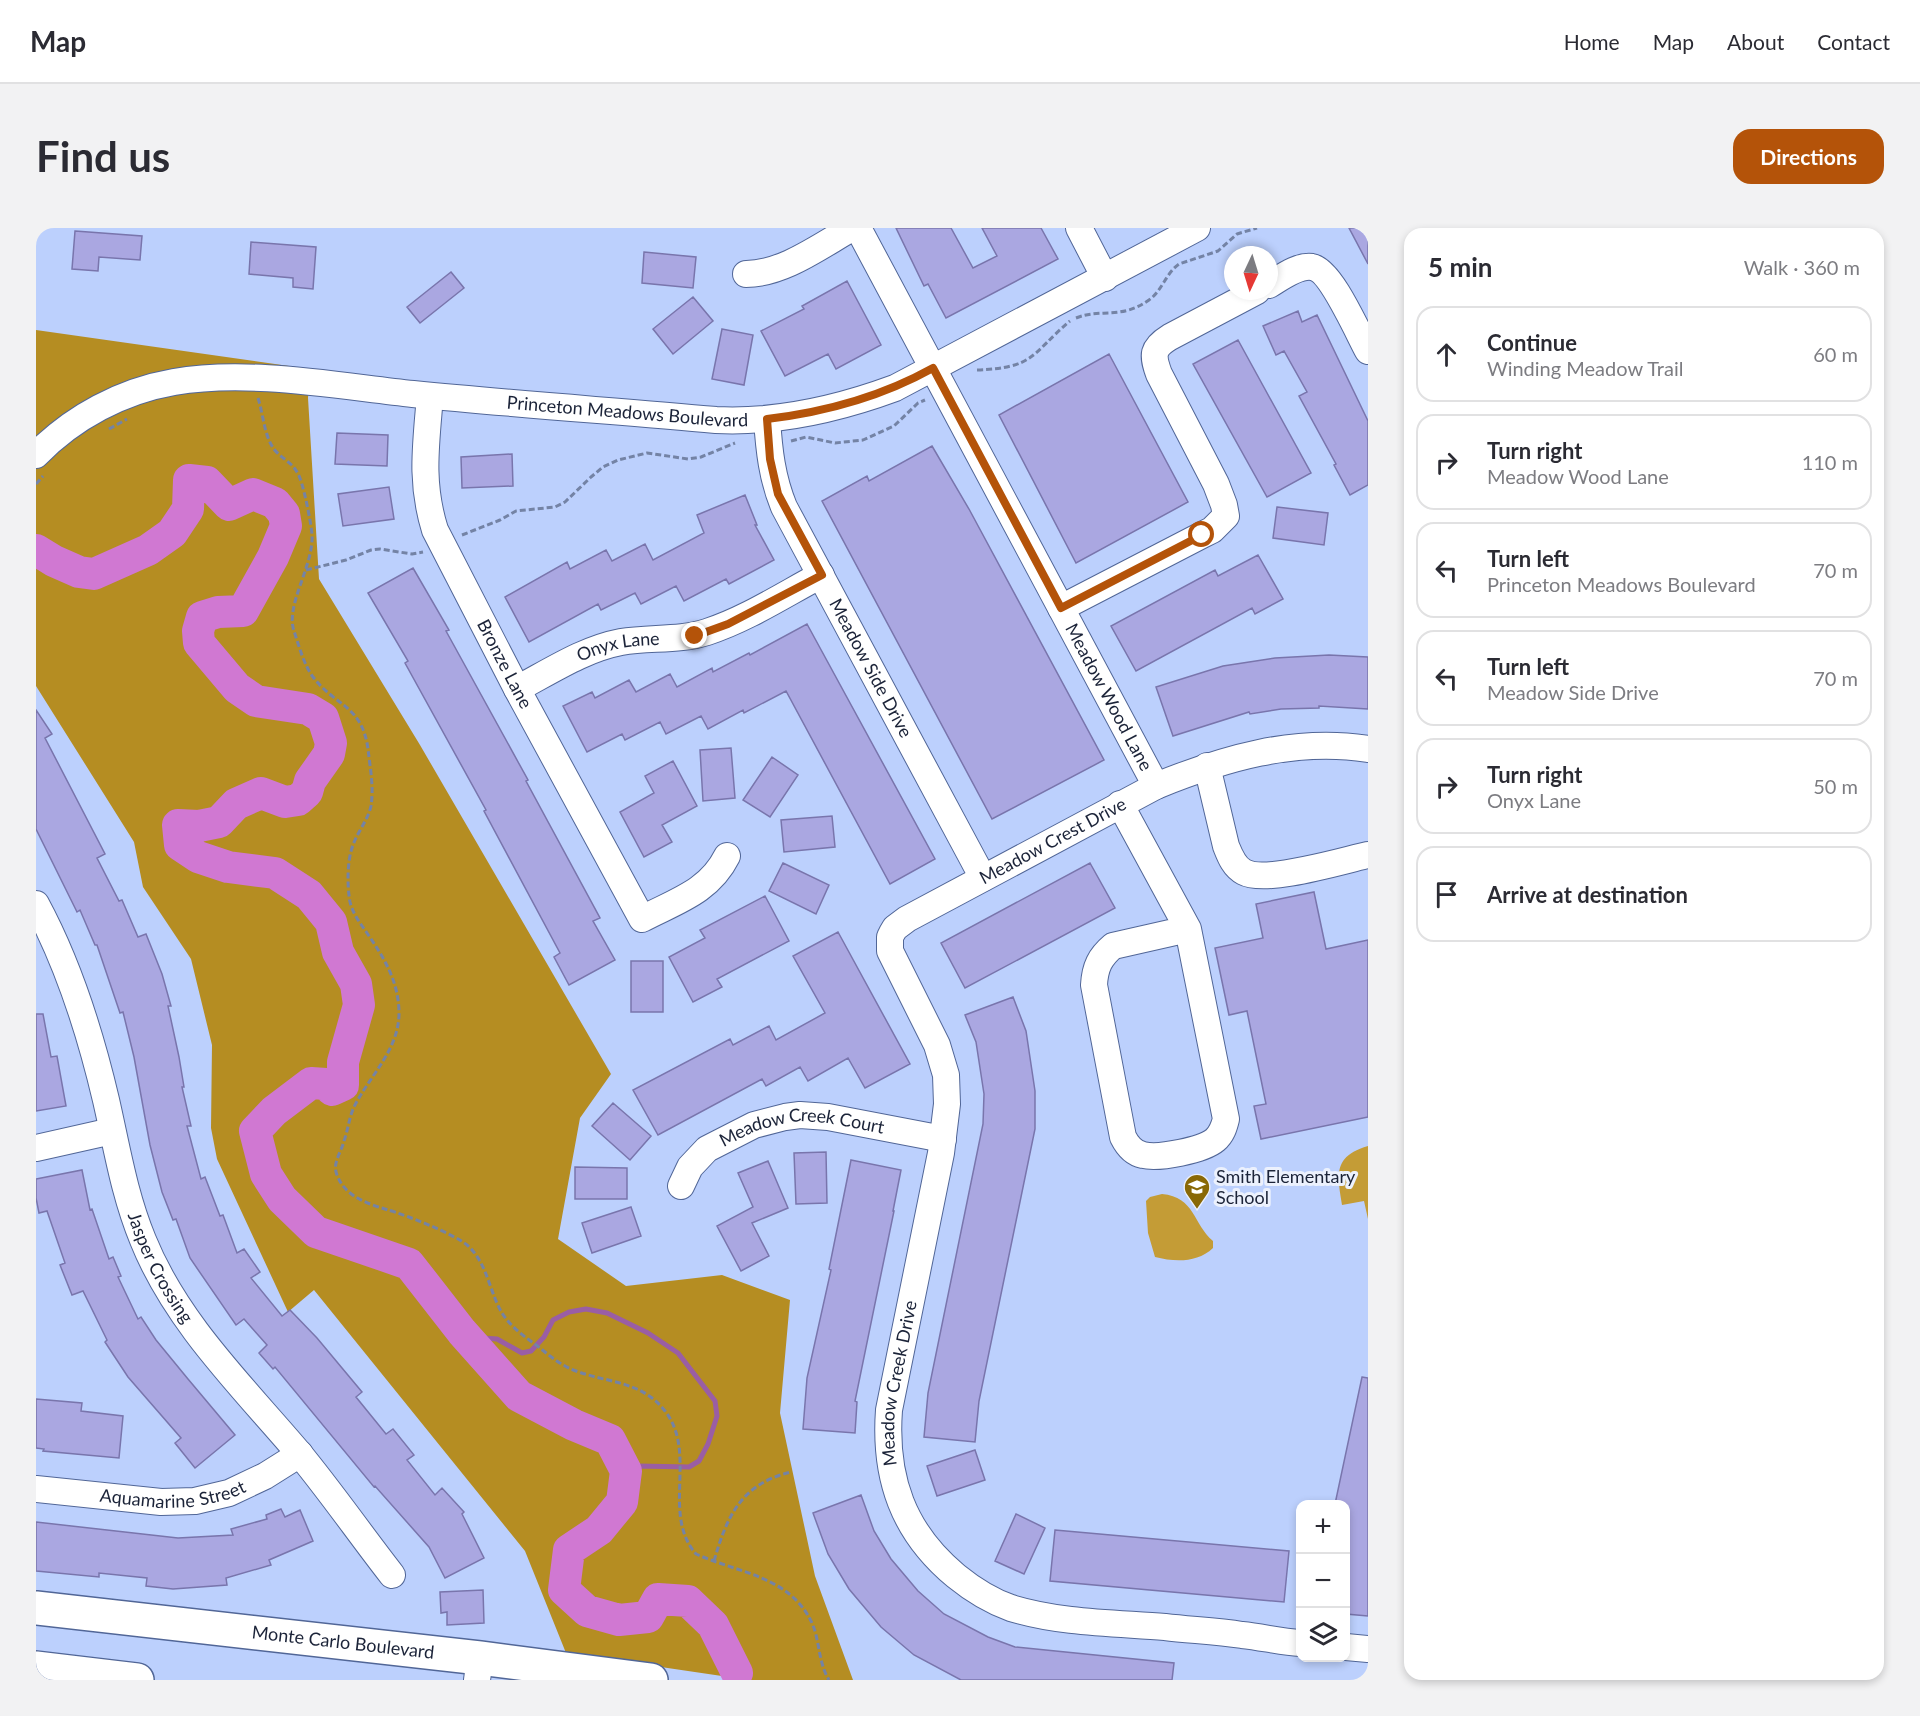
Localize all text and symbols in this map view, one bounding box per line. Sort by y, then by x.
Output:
text: Map [30,24,86,58]
text: Home [1564,29,1620,54]
text: Map [1653,29,1694,54]
text: About [1727,29,1784,54]
text: Contact [1817,29,1890,54]
button: Directions [1733,129,1884,184]
text: Find us [36,131,170,181]
north arrow [1224,246,1278,300]
text: 5 min [1428,251,1492,283]
text: Walk · 360 m [1744,255,1860,279]
text: Continue [1487,329,1577,356]
icon: ahead [1430,338,1463,371]
text: 60 m [1813,342,1858,366]
text: Winding Meadow Trail [1487,356,1683,380]
street label: Princeton Meadows Boulevard [506,391,748,430]
text: Turn right [1487,437,1582,464]
icon: right [1430,446,1463,479]
text: 110 m [1802,450,1858,474]
text: Meadow Wood Lane [1487,464,1669,488]
route start [1188,521,1214,547]
text: Turn left [1487,545,1569,572]
icon: left [1430,554,1463,587]
text: 70 m [1813,558,1858,582]
text: Princeton Meadows Boulevard [1487,572,1756,596]
street label: Meadow Side Drive [825,594,918,741]
street label: Bronze Lane [473,615,538,712]
street label: Meadow Wood Lane [1061,619,1158,774]
route end [681,622,707,648]
street label: Onyx Lane [573,627,660,666]
text: Turn left [1487,653,1569,680]
icon: left [1430,662,1463,695]
text: 70 m [1813,666,1858,690]
text: Meadow Side Drive [1487,680,1659,704]
text: Turn right [1487,761,1582,788]
icon: right [1430,770,1463,803]
text: 50 m [1813,774,1858,798]
text: Onyx Lane [1487,788,1581,812]
street label: Meadow Crest Drive [975,792,1130,888]
icon: arrive [1430,878,1463,911]
text: Arrive at destination [1487,881,1688,908]
street label: Meadow Creek Court [715,1103,887,1151]
place label: Smith Elementary School [1216,1165,1356,1208]
school or university icon: Smith Elementary School [1182,1172,1212,1210]
street label: Jasper Crossing [124,1209,198,1327]
street label: Meadow Creek Drive [876,1298,921,1467]
street label: Aquamarine Street [99,1475,249,1512]
map controls [1296,1500,1350,1662]
button: + [1296,1500,1350,1554]
button: − [1296,1554,1350,1608]
button: layers [1296,1608,1350,1662]
street label: Monte Carlo Boulevard [251,1620,436,1663]

